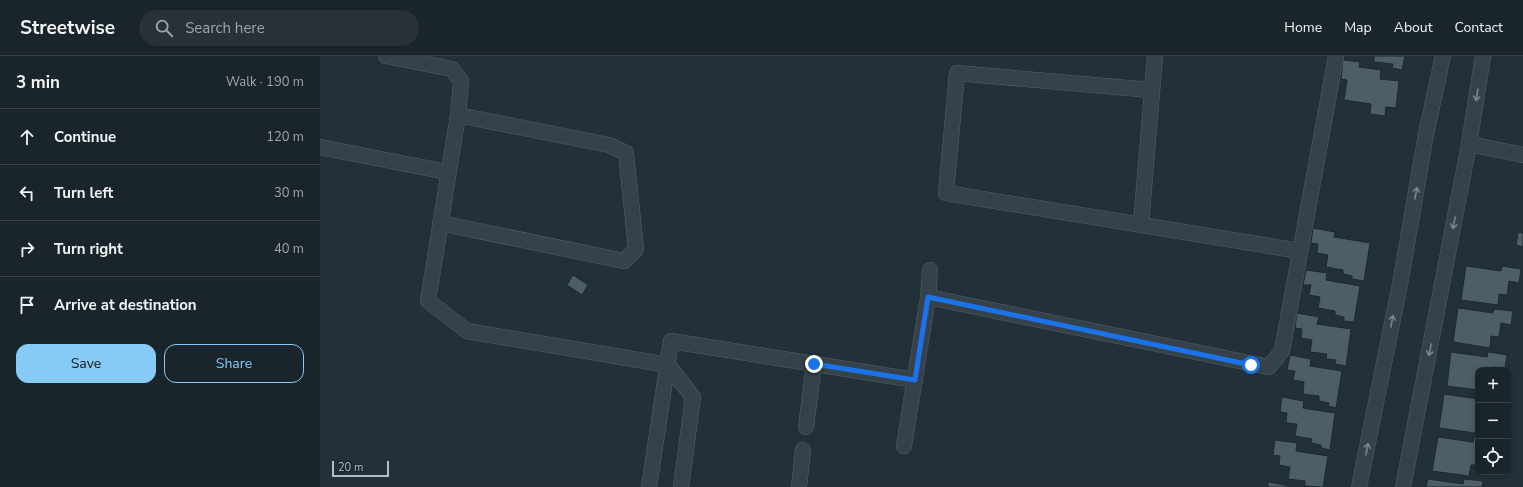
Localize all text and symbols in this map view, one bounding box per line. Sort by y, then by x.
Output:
search box [139,10,419,46]
text: Streetwise [20,15,115,41]
icon: search [153,17,175,39]
text: Search here [185,18,265,38]
text: Home [1284,18,1322,37]
text: Map [1344,18,1372,37]
text: About [1394,18,1433,37]
text: Contact [1455,18,1503,37]
text: 3 min [16,71,60,94]
text: Walk · 190 m [226,73,304,91]
one-way arrow [1473,88,1481,101]
icon: ahead [16,126,38,148]
text: Continue [54,127,116,147]
text: 120 m [266,128,304,146]
icon: left [16,182,38,204]
text: Turn left [54,183,113,203]
text: 30 m [274,184,304,202]
one-way arrow [1412,187,1420,200]
one-way arrow [1450,216,1458,229]
icon: right [16,238,38,260]
text: Turn right [54,239,123,259]
text: 40 m [274,240,304,258]
icon: arrive [16,294,38,316]
text: Arrive at destination [54,295,197,315]
one-way arrow [1389,315,1397,328]
one-way arrow [1425,343,1433,356]
button: Save [16,344,156,383]
button: Share [164,344,304,383]
route end [805,355,823,373]
route start [1242,356,1260,374]
map controls [1475,367,1511,475]
button: + [1475,367,1511,403]
button: − [1475,403,1511,439]
button: locate [1475,439,1511,475]
one-way arrow [1363,443,1371,456]
scale bar [332,459,389,478]
text: 20 m [338,460,363,475]

